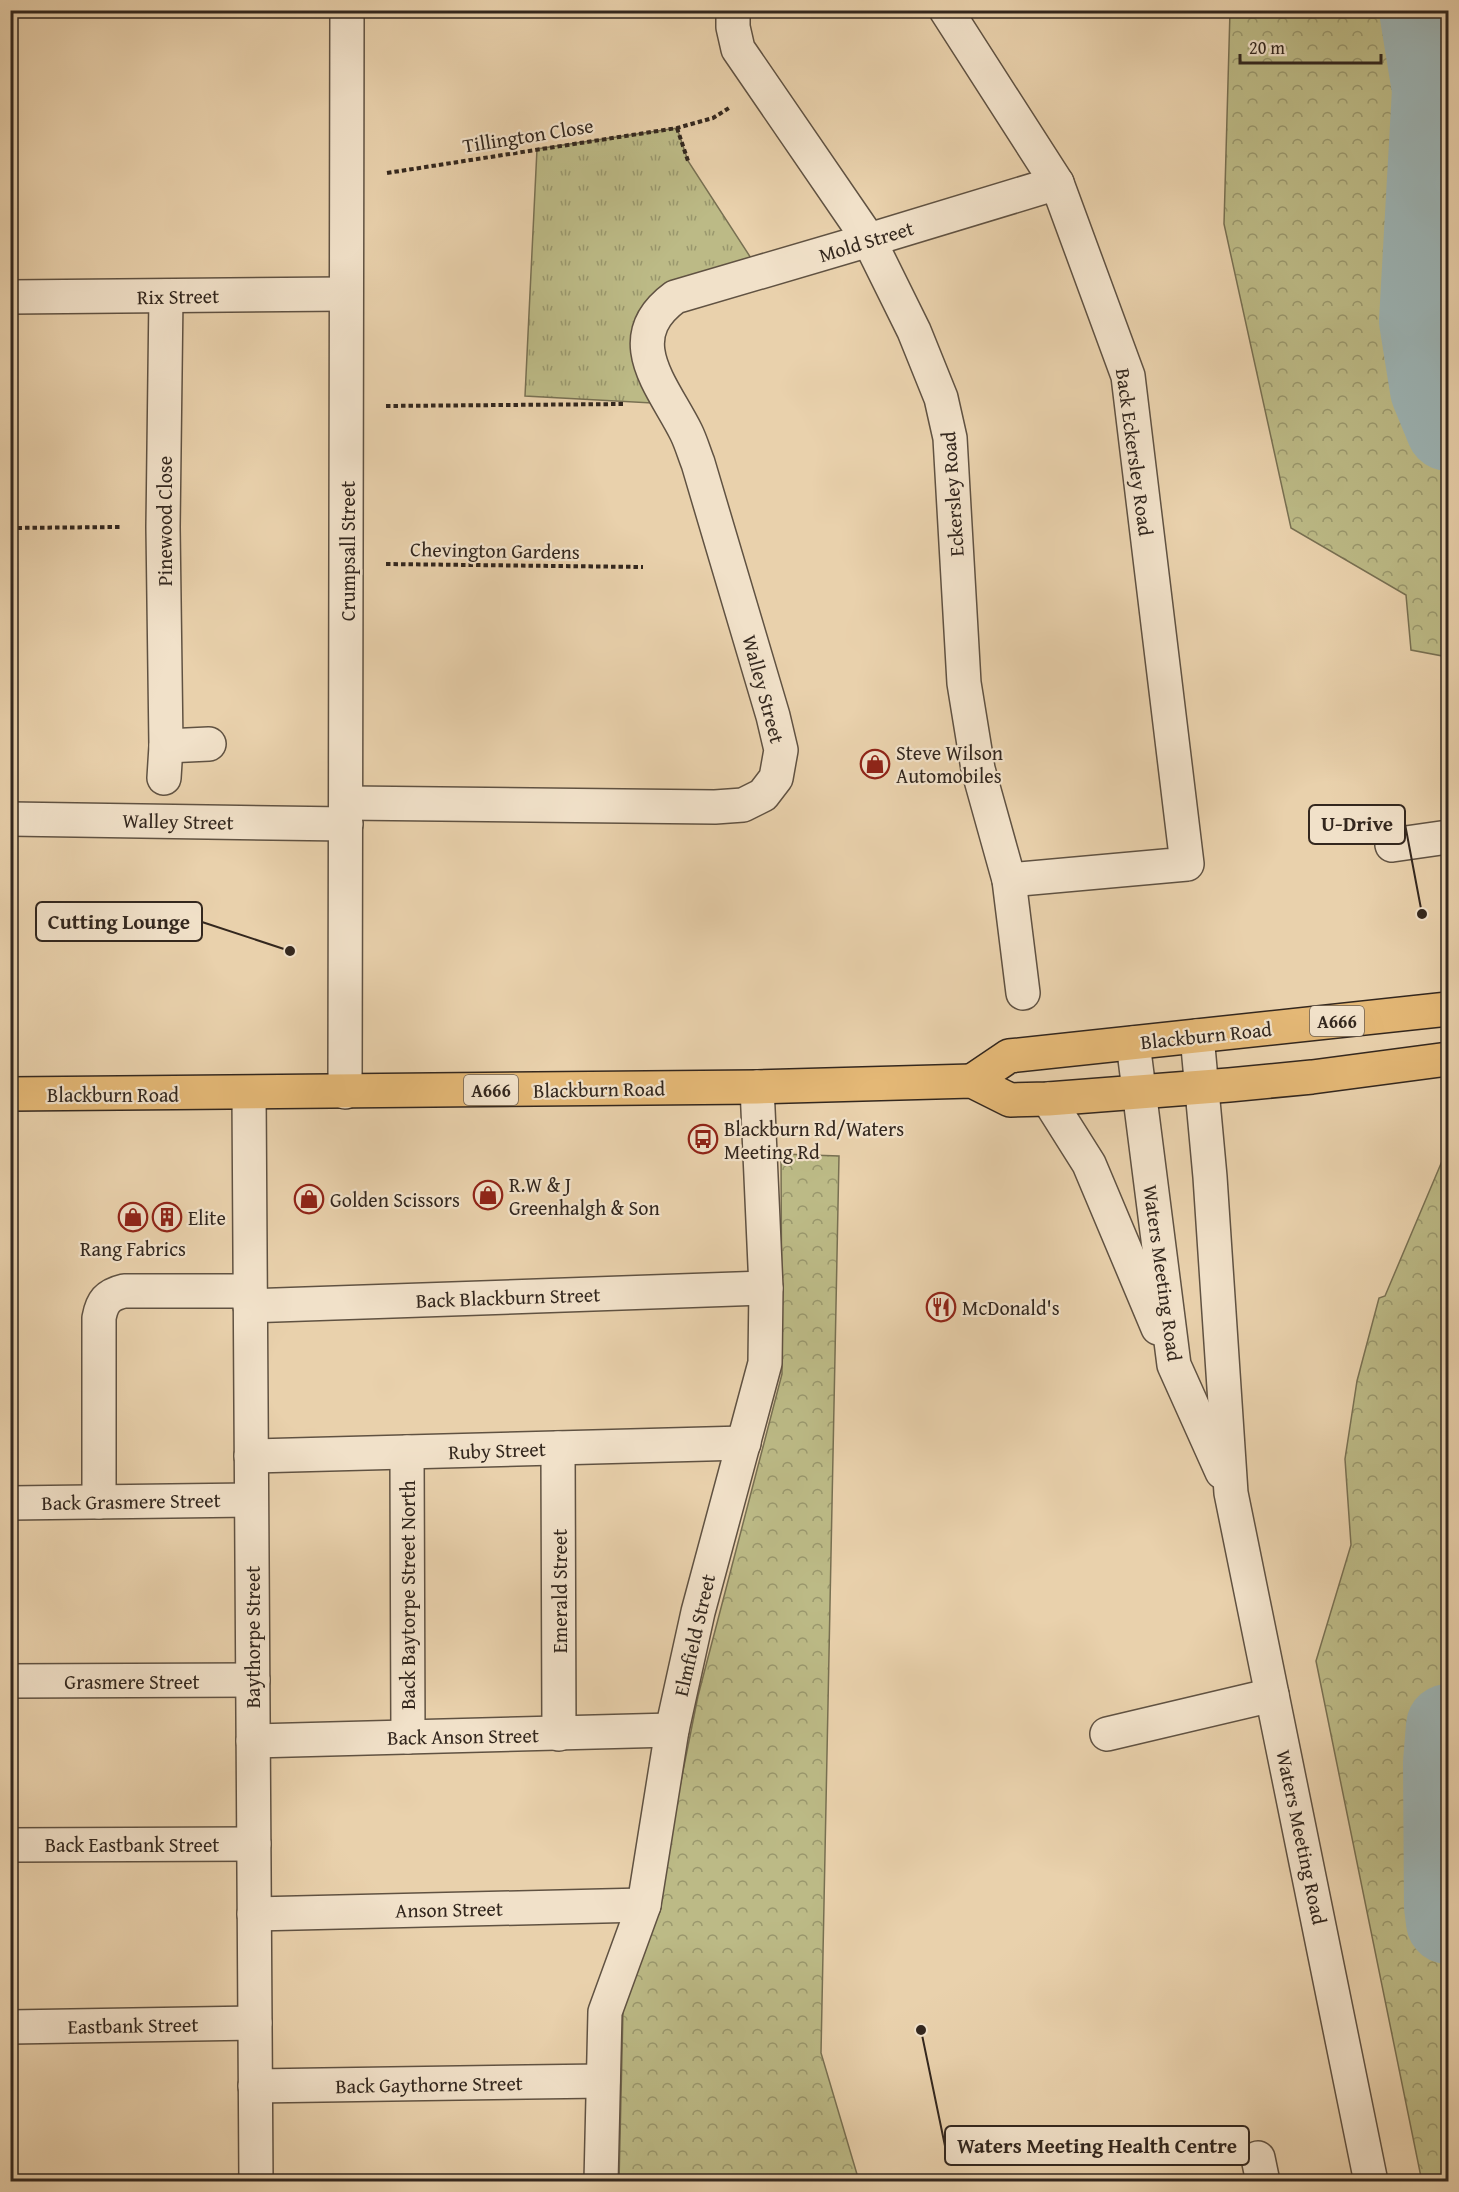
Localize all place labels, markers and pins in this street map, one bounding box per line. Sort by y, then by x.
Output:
place label: Steve Wilson Automobiles [896,738,1003,790]
shop icon: Steve Wilson Automobiles [859,748,891,780]
callout: U-Drive [1309,805,1405,844]
callout: Cutting Lounge [36,902,202,941]
place label: Blackburn Rd/Waters Meeting Rd [724,1114,904,1166]
bus stop icon: Blackburn Rd/Waters Meeting Rd [687,1123,719,1155]
place label: R.W & J Greenhalgh & Son [509,1170,660,1222]
shop icon: R.W & J Greenhalgh & Son [472,1179,504,1211]
shop icon: Golden Scissors [293,1183,325,1215]
place label: Golden Scissors [330,1185,460,1214]
shop icon: Rang Fabrics [117,1201,149,1233]
building icon: Elite [151,1201,183,1233]
place label: Elite [188,1203,226,1232]
place label: Rang Fabrics [80,1234,186,1263]
restaurant icon: McDonald's [925,1291,957,1323]
place label: McDonald's [962,1293,1060,1322]
callout: Waters Meeting Health Centre [945,2126,1249,2165]

